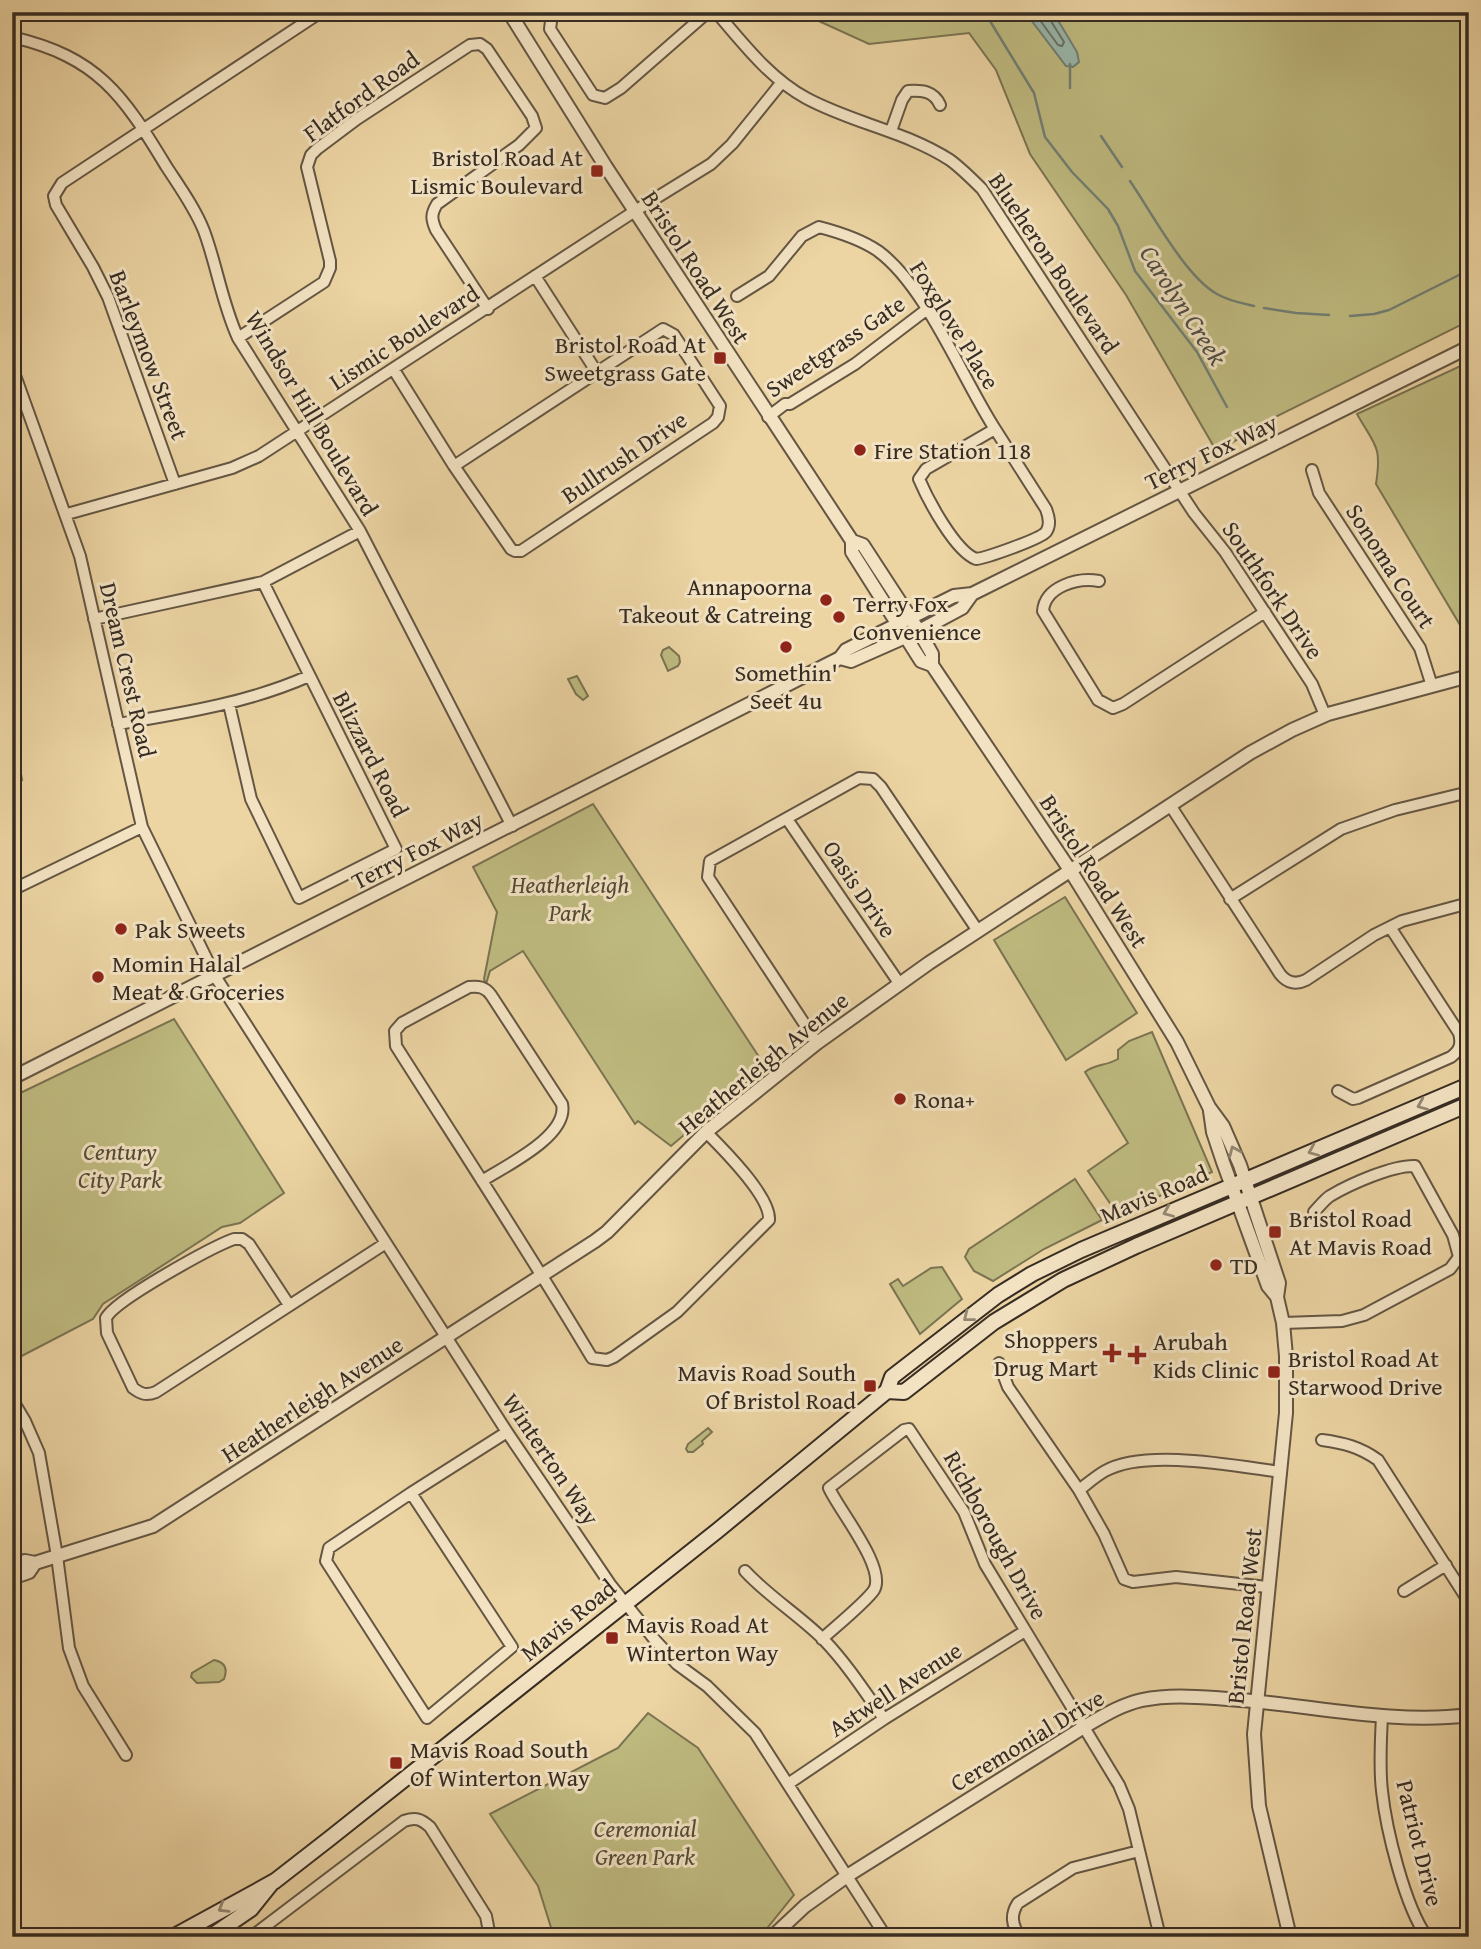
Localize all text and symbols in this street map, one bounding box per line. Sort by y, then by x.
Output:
street label: Flatford Road [296,42,427,150]
place label: Bristol Road At Lismic Boulevard [411,140,584,203]
marker: Bristol Road At Lismic Boulevard [589,163,605,179]
street label: Blueheron Boulevard [980,165,1128,361]
street label: Bristol Road West [633,183,759,351]
water label: Carolyn Creek [1130,237,1238,373]
street label: Foxglove Place [901,254,1009,396]
street label: Barleymow Street [101,265,198,445]
street label: Lismic Boulevard [322,275,486,399]
street label: Sweetgrass Gate [758,286,912,406]
street label: Windsor Hill Boulevard [237,304,387,522]
place label: Bristol Road At Sweetgrass Gate [544,327,707,390]
marker: Bristol Road At Sweetgrass Gate [712,350,728,366]
street label: Bullrush Drive [554,402,694,512]
street label: Terry Fox Way [1139,405,1283,499]
place label: Fire Station 118 [874,433,1031,468]
marker: Fire Station 118 [852,442,868,458]
street label: Sonoma Court [1338,497,1445,636]
street label: Southfork Drive [1214,514,1332,666]
place label: Annapoorna Takeout & Catreing [619,569,813,632]
street label: Dream Crest Road [91,579,165,761]
place label: Terry Fox Convenience [853,586,981,649]
marker: Annapoorna Takeout & Catreing [818,592,834,608]
marker: Terry Fox Convenience [831,609,847,625]
marker: Somethin' Seet 4u [778,639,794,655]
place label: Somethin' Seet 4u [734,655,838,718]
street label: Blizzard Road [324,685,418,823]
street label: Bristol Road West [1031,787,1157,955]
street label: Terry Fox Way [345,802,489,898]
street label: Oasis Drive [814,833,906,945]
park label: Heatherleigh Park [510,867,629,930]
place label: Pak Sweets [135,912,246,947]
marker: Pak Sweets [113,921,129,937]
place label: Momin Halal Meat & Groceries [112,946,285,1009]
marker: Momin Halal Meat & Groceries [90,969,106,985]
street label: Heatherleigh Avenue [670,983,856,1143]
place label: Rona+ [914,1082,975,1117]
marker: Rona+ [892,1091,908,1107]
one-way arrow [1417,1097,1429,1111]
park label: Century City Park [78,1134,162,1197]
one-way arrow [1307,1143,1319,1157]
one-way arrow [1228,1146,1242,1158]
street label: Mavis Road [1095,1155,1214,1232]
place label: Bristol Road At Mavis Road [1289,1201,1432,1264]
one-way arrow [1163,1204,1176,1218]
marker: Bristol Road At Mavis Road [1267,1224,1283,1240]
place label: TD [1230,1248,1258,1283]
marker: TD [1208,1257,1224,1273]
one-way arrow [963,1309,975,1322]
place label: Shoppers Drug Mart [994,1322,1099,1385]
place label: Arubah Kids Clinic [1153,1324,1259,1387]
street label: Heatherleigh Avenue [214,1327,410,1471]
place label: Bristol Road At Starwood Drive [1288,1341,1443,1404]
marker: Shoppers Drug Mart [1104,1345,1120,1361]
marker: Arubah Kids Clinic [1127,1345,1147,1365]
place label: Mavis Road South Of Bristol Road [677,1355,857,1418]
marker: Bristol Road At Starwood Drive [1266,1364,1282,1380]
marker: Mavis Road South Of Bristol Road [862,1378,878,1394]
street label: Winterton Way [494,1386,608,1532]
street label: Richborough Drive [935,1444,1057,1626]
street label: Bristol Road West [1217,1526,1271,1706]
street label: Mavis Road [513,1570,624,1670]
place label: Mavis Road At Winterton Way [626,1607,779,1670]
marker: Mavis Road At Winterton Way [604,1630,620,1646]
street label: Astwell Avenue [821,1633,969,1745]
street label: Ceremonial Drive [943,1680,1111,1800]
place label: Mavis Road South Of Winterton Way [410,1732,590,1795]
marker: Mavis Road South Of Winterton Way [388,1755,404,1771]
street label: Patriot Drive [1387,1776,1453,1910]
park label: Ceremonial Green Park [594,1811,696,1874]
one-way arrow [218,1900,231,1913]

